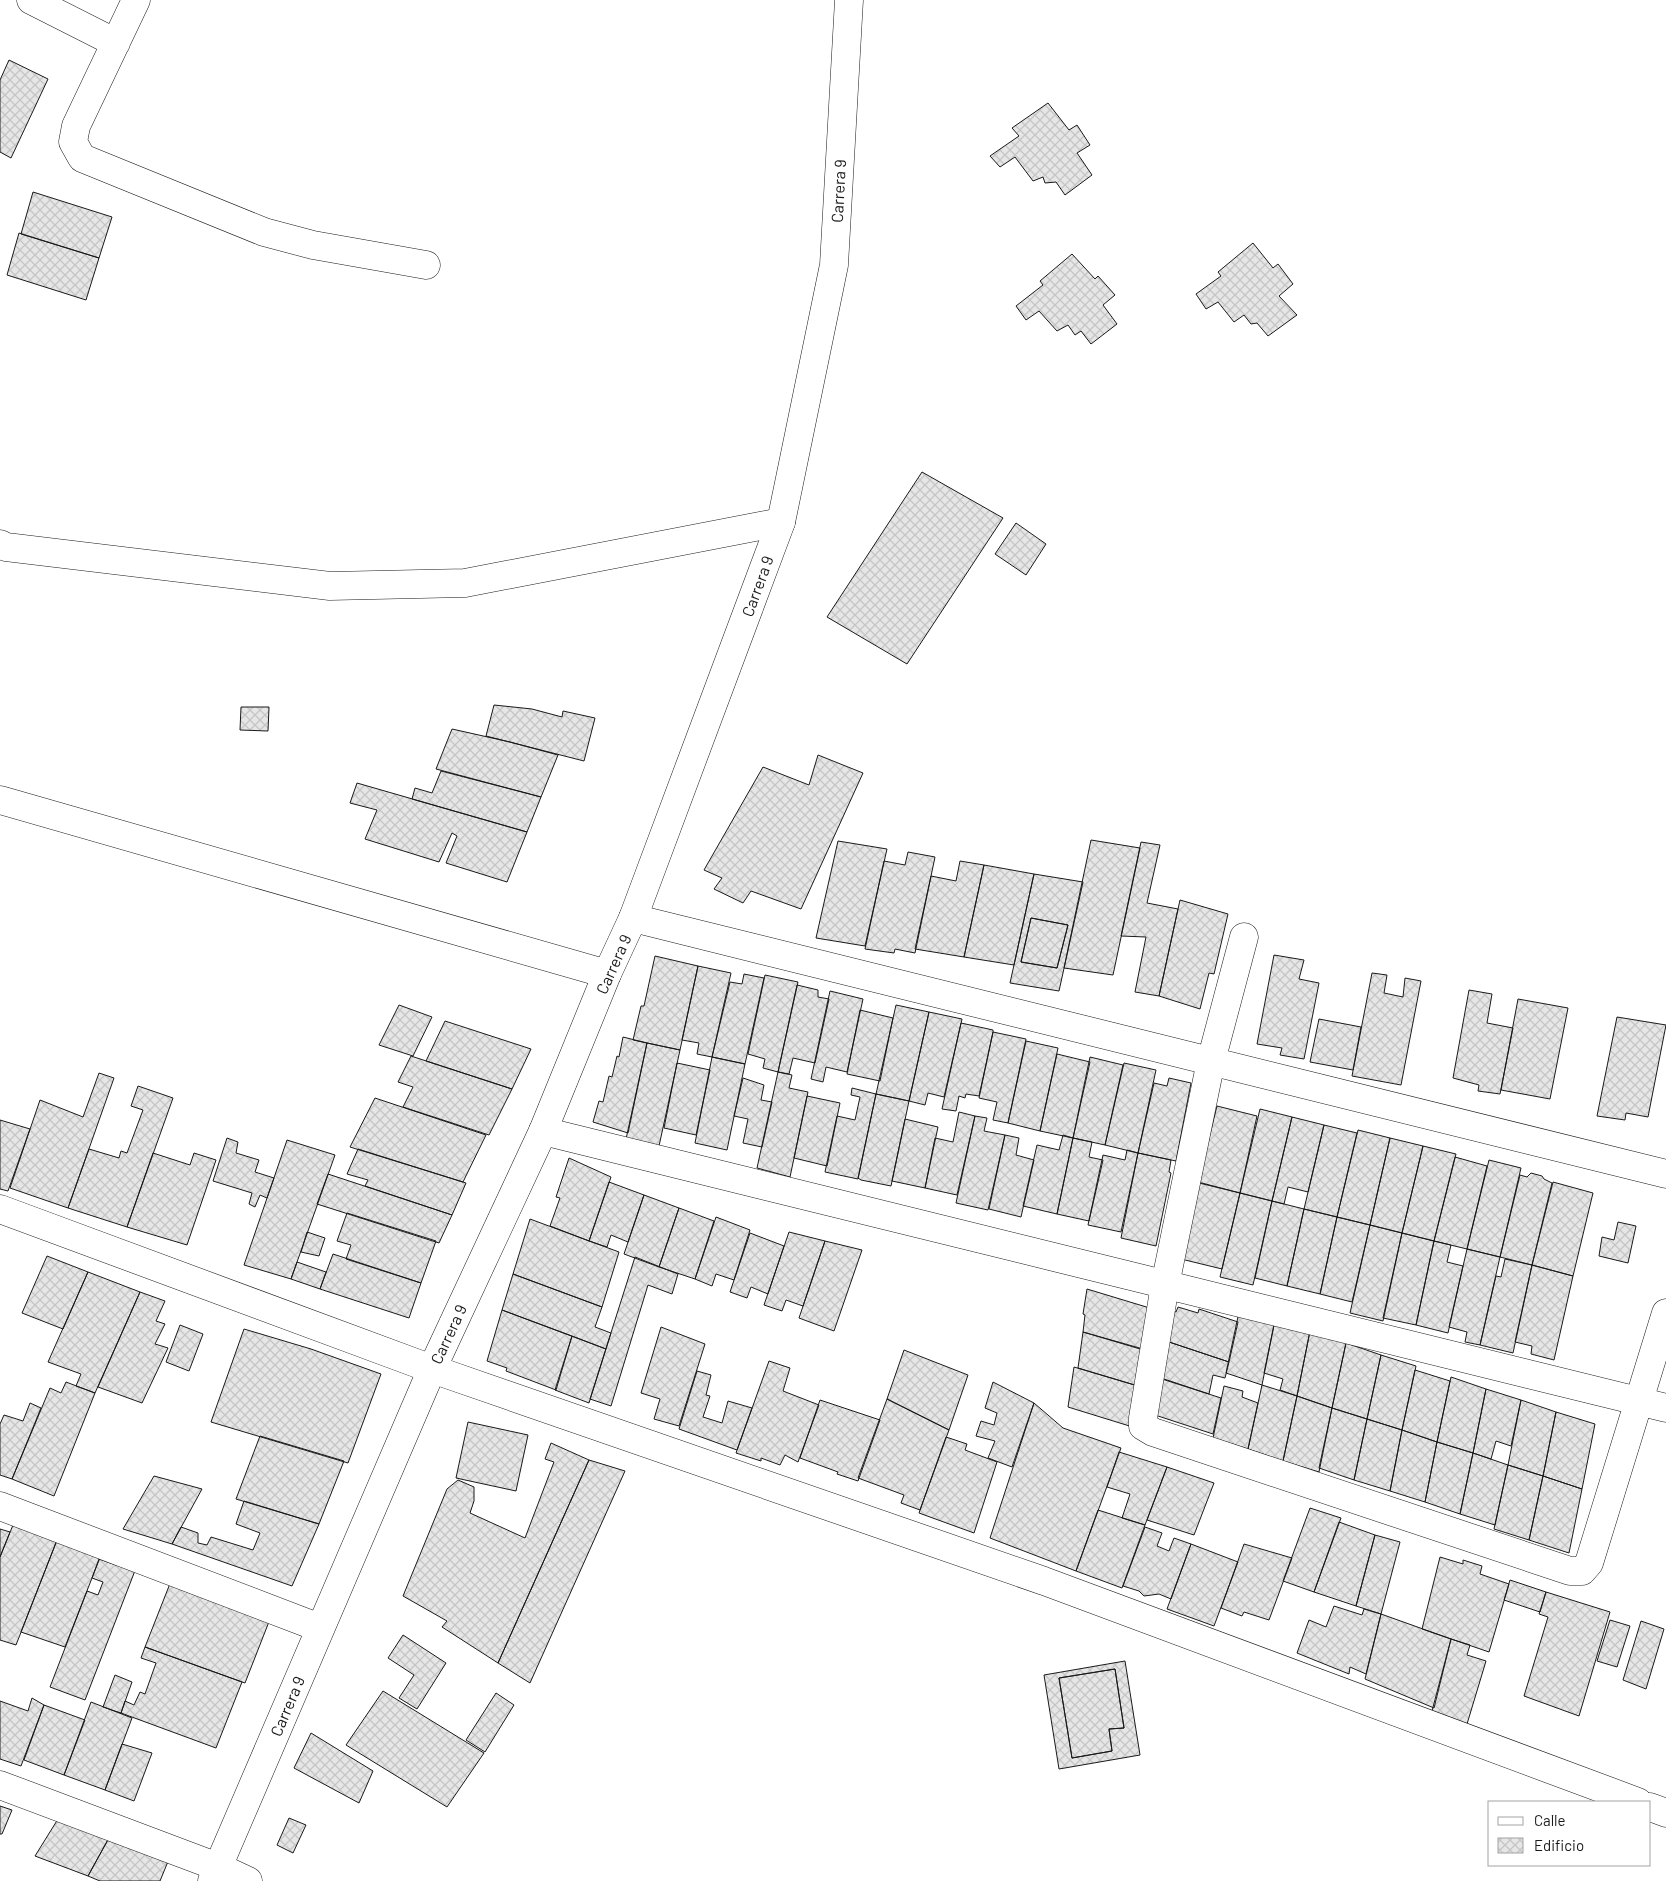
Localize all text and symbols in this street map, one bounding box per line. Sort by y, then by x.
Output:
street label: Carrera 9 [827,159,849,223]
street label: Carrera 9 [737,553,777,619]
street label: Carrera 9 [591,931,635,997]
street label: Carrera 9 [426,1301,470,1367]
street label: Carrera 9 [266,1673,308,1739]
legend [1488,1801,1651,1866]
text: Calle [1534,1811,1566,1829]
text: Edificio [1534,1836,1584,1854]

